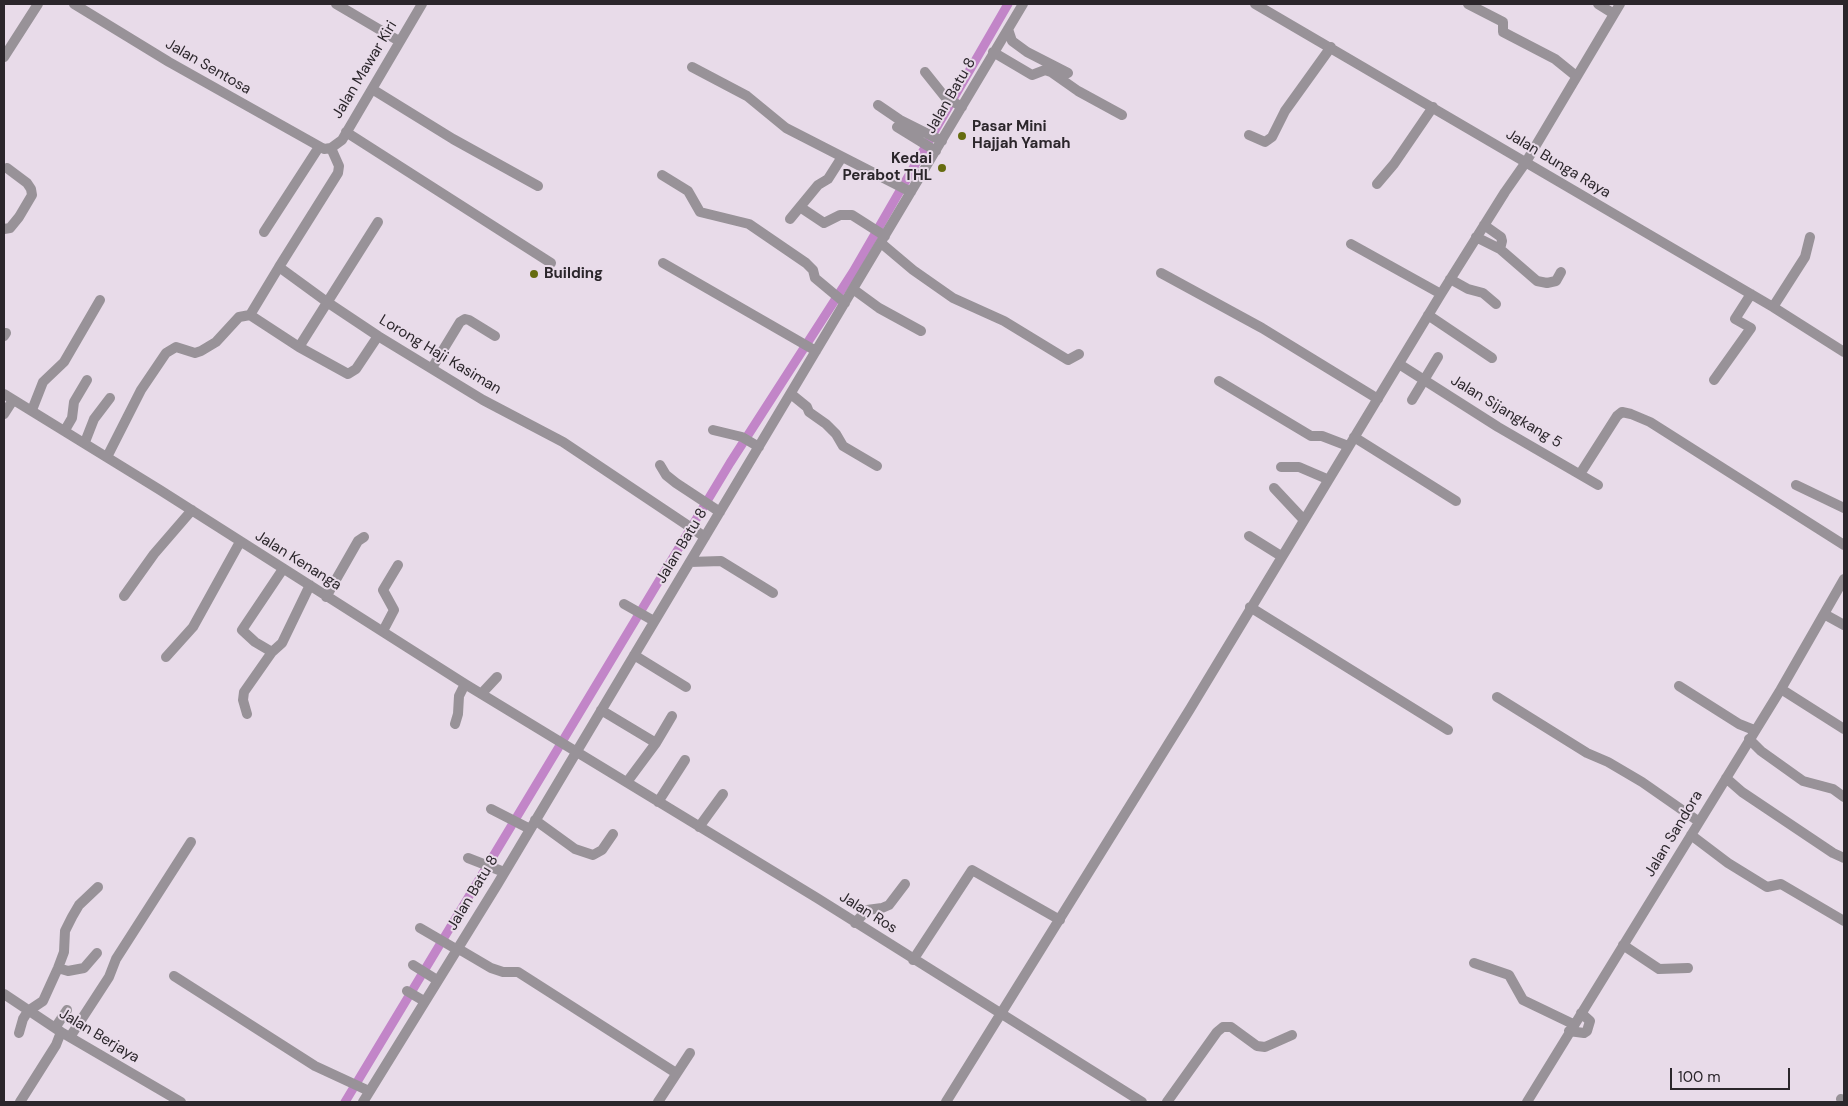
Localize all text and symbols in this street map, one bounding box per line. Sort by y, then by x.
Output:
street label: Jalan Mawar Kiri [329,18,401,122]
street label: Jalan Sentosa [162,35,254,99]
street label: Jalan Batu 8 [922,55,980,137]
place label: Pasar Mini Hajjah Yamah [972,118,1071,153]
street label: Jalan Bunga Raya [1502,126,1614,202]
marker: Pasar Mini Hajjah Yamah [956,130,968,142]
place label: Kedai Perabot THL [842,150,932,185]
marker: Kedai Perabot THL [936,162,948,174]
place label: Building [544,265,603,283]
marker: Building [528,268,540,280]
street label: Lorong Haji Kasiman [376,311,504,399]
street label: Jalan Sijangkang 5 [1447,372,1565,452]
street label: Jalan Batu 8 [653,505,711,587]
street label: Jalan Kenanga [251,527,345,595]
street label: Jalan Sandora [1641,788,1707,880]
street label: Jalan Batu 8 [444,852,502,934]
street label: Jalan Ros [836,888,900,938]
street label: Jalan Berjaya [56,1005,142,1067]
scale bar [1673,1058,1793,1090]
text: 100 m [1678,1067,1721,1087]

